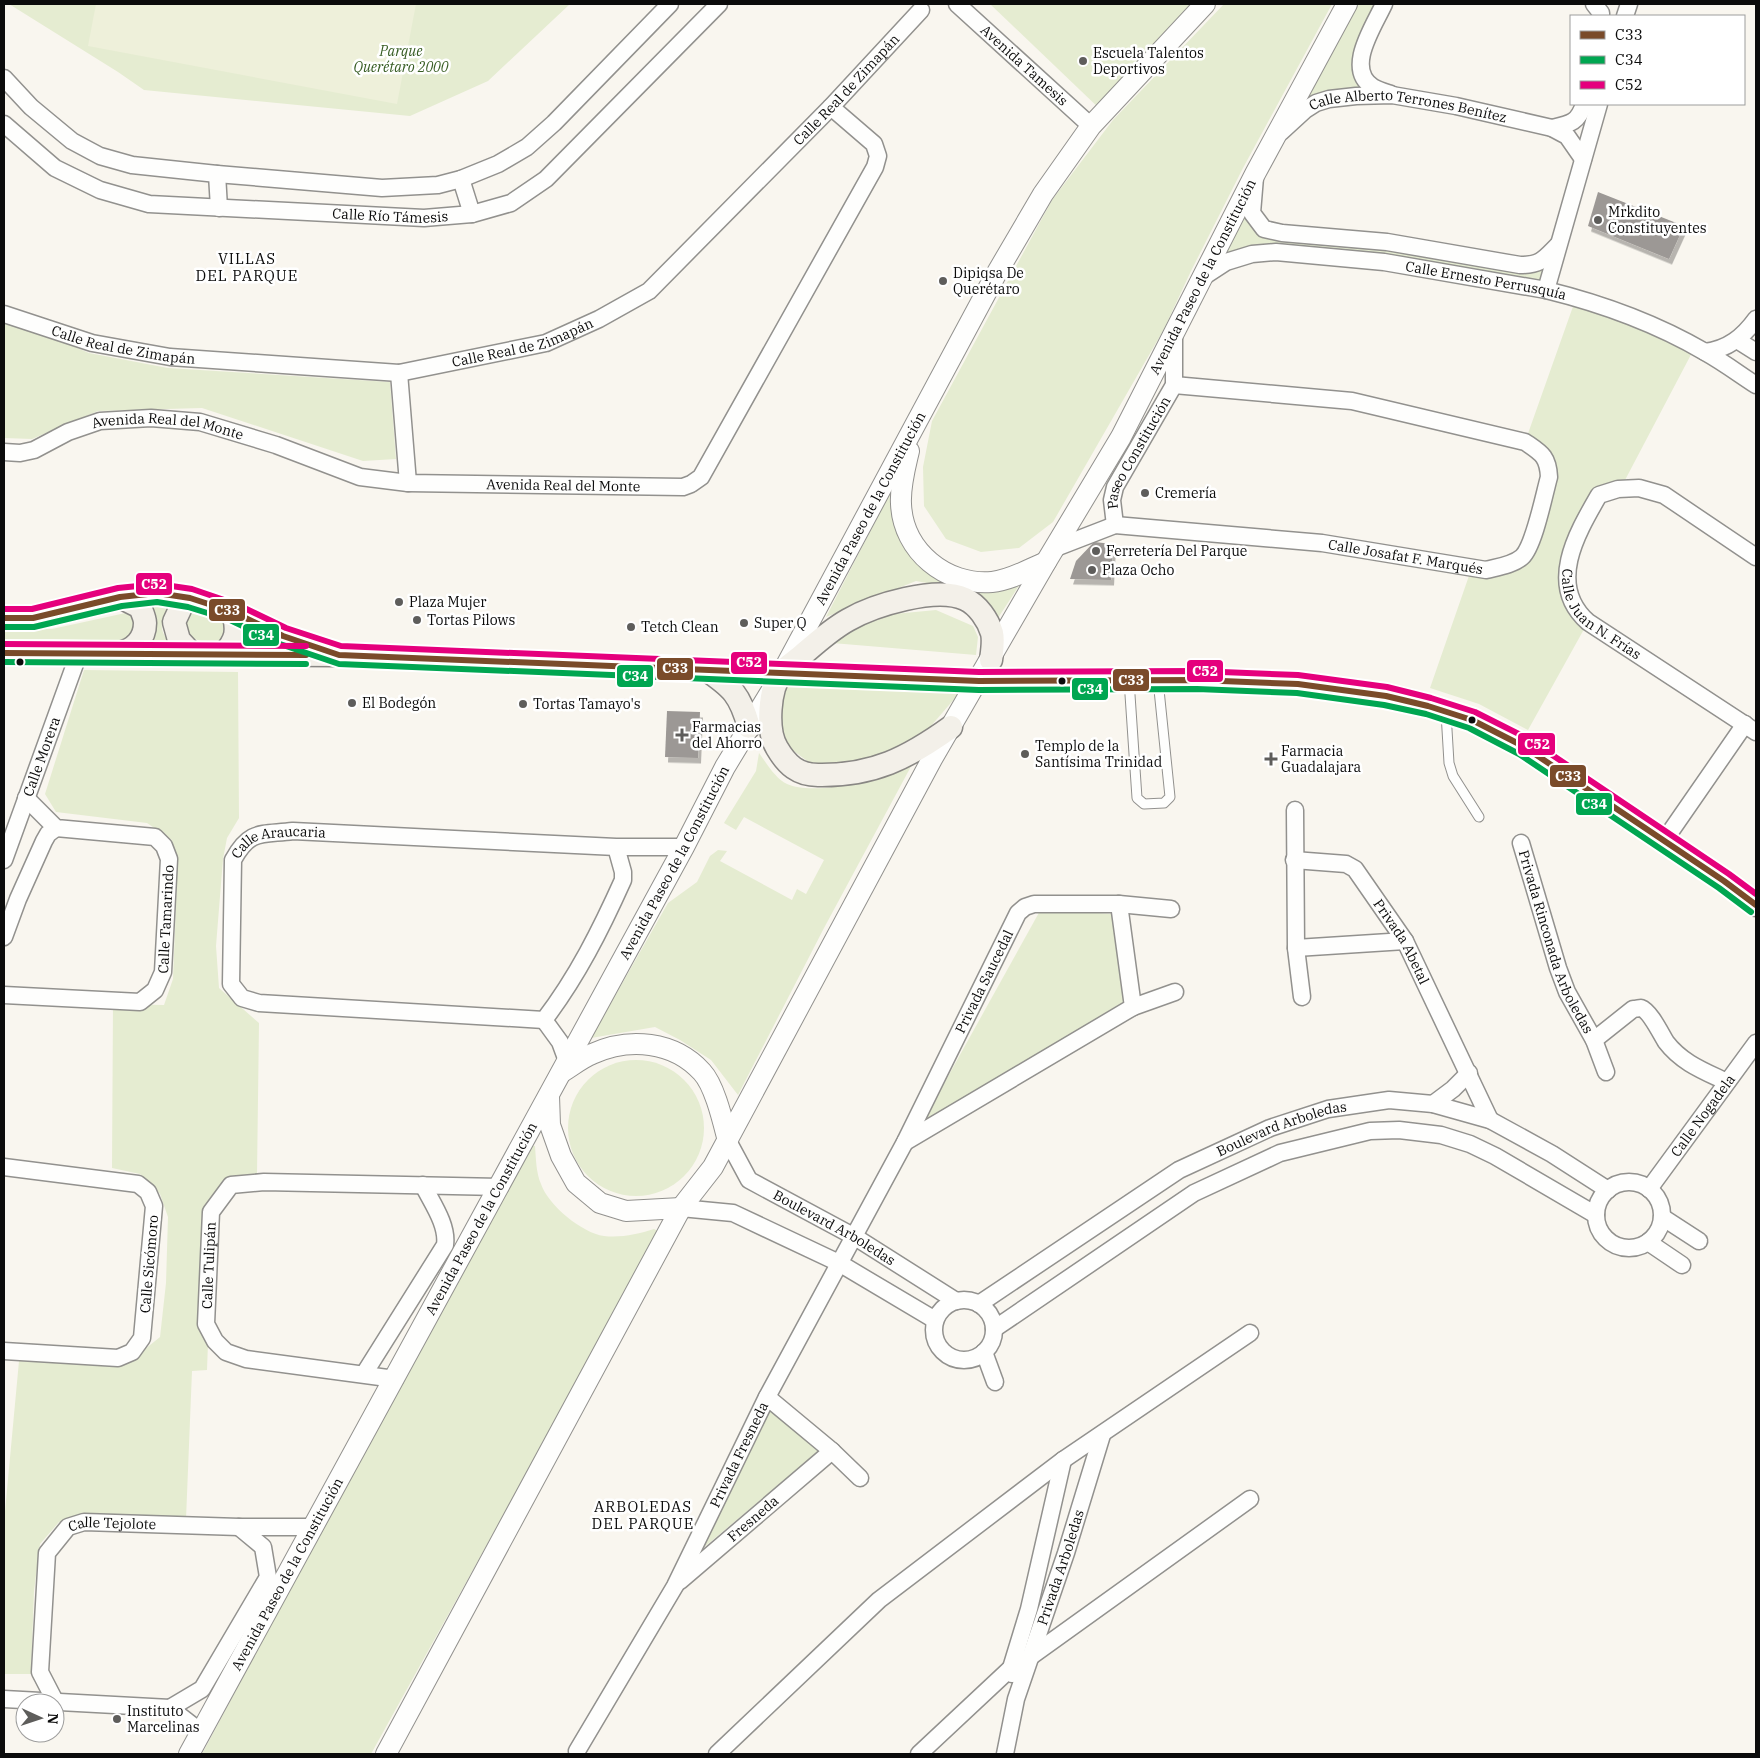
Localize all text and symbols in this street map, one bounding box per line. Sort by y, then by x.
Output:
legend [1570,15,1745,105]
street label: Avenida Tamesis [977,21,1072,110]
text: C33 [1615,25,1643,44]
street label: Calle Real de Zimapán [789,30,903,149]
park label: Parque Querétaro 2000 [353,42,449,76]
place label: Escuela Talentos Deportivos [1093,44,1204,78]
text: C34 [1615,50,1643,69]
marker: Escuela Talentos Deportivos [1077,55,1089,67]
text: C52 [1615,75,1643,94]
street label: Calle Alberto Terrones Benítez [1305,86,1509,126]
street label: Avenida Paseo de la Constitución [1145,176,1260,377]
place label: Mrkdito Constituyentes [1608,203,1707,237]
street label: Calle Río Támesis [332,204,449,227]
marker: Mrkdito Constituyentes [1592,214,1604,226]
district label: VILLAS DEL PARQUE [196,249,298,285]
street label: Calle Ernesto Perrusquía [1404,257,1569,304]
place label: Dipiqsa De Querétaro [953,264,1024,298]
marker: Dipiqsa De Querétaro [937,275,949,287]
street label: Calle Real de Zimapán [450,314,596,371]
street label: Calle Real de Zimapán [49,321,196,368]
street label: Paseo Constitución [1103,393,1175,510]
street label: Avenida Paseo de la Constitución [811,408,930,608]
street label: Avenida Real del Monte [89,409,246,444]
street label: Avenida Real del Monte [486,475,640,495]
place label: Cremería [1155,484,1217,502]
marker: Cremería [1139,487,1151,499]
street label: Calle Josafat F. Marqués [1327,535,1485,578]
place label: Ferretería Del Parque [1106,542,1247,560]
marker: Ferretería Del Parque [1090,545,1102,557]
place label: Plaza Ocho [1102,561,1175,579]
marker: Plaza Ocho [1086,564,1098,576]
street label: Calle Juan N. Frías [1558,568,1645,663]
line badge: C52 [135,572,173,596]
text: C52 [141,575,167,593]
place label: Plaza Mujer [409,593,487,611]
marker: Plaza Mujer [393,596,405,608]
line badge: C33 [208,598,246,622]
text: C33 [214,601,240,619]
place label: Tortas Pilows [427,611,515,629]
marker: Tortas Pilows [411,614,423,626]
place label: Super Q [754,614,807,632]
marker: Super Q [738,617,750,629]
place label: Tetch Clean [641,618,719,636]
marker: Tetch Clean [625,621,637,633]
line badge: C34 [242,623,280,647]
text: C34 [248,626,274,644]
line badge: C52 [730,651,768,675]
text: C52 [736,653,762,671]
unlabelled marker [15,657,25,667]
line badge: C33 [656,657,694,681]
text: C33 [662,659,688,677]
line badge: C52 [1186,659,1224,683]
text: C52 [1192,662,1218,680]
line badge: C34 [616,664,654,688]
text: C34 [622,667,648,685]
line badge: C33 [1112,668,1150,692]
text: C33 [1118,671,1144,689]
unlabelled marker [1057,676,1067,686]
line badge: C34 [1071,677,1109,701]
text: C34 [1077,680,1103,698]
place label: El Bodegón [362,694,436,712]
place label: Tortas Tamayo's [533,695,641,713]
marker: El Bodegón [346,697,358,709]
marker: Tortas Tamayo's [517,698,529,710]
street label: Calle Morera [19,714,64,799]
unlabelled marker [1467,715,1477,725]
place label: Farmacias del Ahorro [692,718,762,752]
marker: Farmacias del Ahorro [676,729,688,741]
line badge: C52 [1517,732,1556,756]
text: C52 [1524,735,1550,753]
place label: Templo de la Santísima Trinidad [1035,737,1163,771]
place label: Farmacia Guadalajara [1281,742,1361,776]
marker: Templo de la Santísima Trinidad [1019,748,1031,760]
marker: Farmacia Guadalajara [1265,753,1277,765]
street label: Avenida Paseo de la Constitución [615,763,733,963]
line badge: C33 [1549,764,1587,788]
text: C33 [1555,767,1581,785]
line badge: C34 [1575,792,1613,816]
text: C34 [1581,795,1607,813]
street label: Calle Araucaria [227,822,327,862]
street label: Privada Rinconada Arboledas [1515,848,1598,1037]
street label: Calle Tamarindo [154,864,178,974]
street label: Privada Abetal [1370,895,1433,987]
street label: Privada Saucedal [951,927,1017,1036]
street label: Calle Nogadela [1667,1071,1739,1160]
street label: Boulevard Arboledas [1214,1097,1348,1160]
street label: Avenida Paseo de la Constitución [421,1119,541,1318]
street label: Boulevard Arboledas [770,1186,899,1269]
street label: Calle Sicómoro [136,1214,162,1314]
street label: Calle Tulipán [198,1221,220,1309]
street label: Privada Fresneda [706,1399,772,1510]
street label: Avenida Paseo de la Constitución [227,1474,347,1674]
street label: Fresneda [724,1491,783,1546]
district label: ARBOLEDAS DEL PARQUE [592,1497,694,1533]
street label: Privada Arboledas [1033,1507,1088,1628]
street label: Calle Tejolote [66,1513,156,1535]
north arrow [15,1693,65,1743]
place label: Instituto Marcelinas [127,1702,200,1736]
text: N [44,1713,62,1725]
marker: Instituto Marcelinas [111,1713,123,1725]

